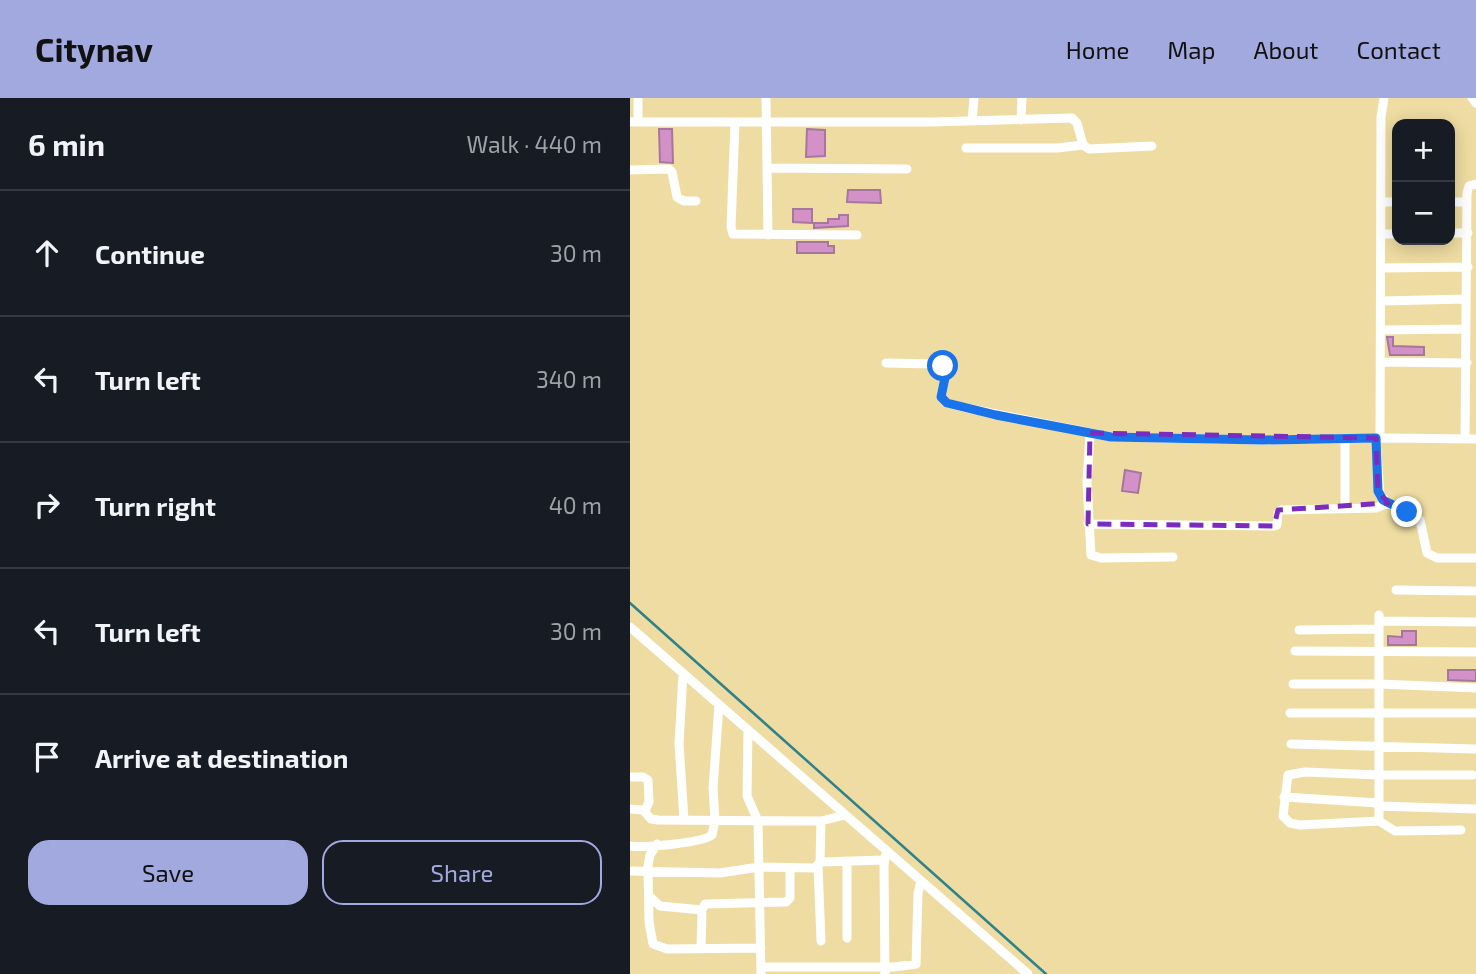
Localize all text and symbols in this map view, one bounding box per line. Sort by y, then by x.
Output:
text: Citynav [35,29,153,69]
text: Home [1066,35,1129,64]
text: Map [1167,35,1215,64]
text: About [1253,35,1319,64]
text: Contact [1357,35,1441,64]
map controls [1392,119,1455,245]
button: + [1392,119,1455,182]
text: 6 min [28,126,105,162]
text: Walk · 440 m [466,130,602,158]
button: − [1392,182,1455,245]
icon: ahead [28,234,66,272]
text: Continue [95,238,205,269]
text: 30 m [550,239,602,267]
route start [927,350,958,381]
icon: left [28,360,66,398]
text: Turn left [95,364,201,395]
text: 340 m [536,365,602,393]
icon: right [28,486,66,524]
text: Turn right [95,490,216,521]
text: 40 m [549,491,602,519]
route end [1391,496,1422,527]
icon: left [28,612,66,650]
text: Turn left [95,616,201,647]
text: 30 m [550,617,602,645]
icon: arrive [28,738,66,776]
text: Arrive at destination [95,742,348,773]
button: Save [28,840,308,905]
button: Share [322,840,602,905]

